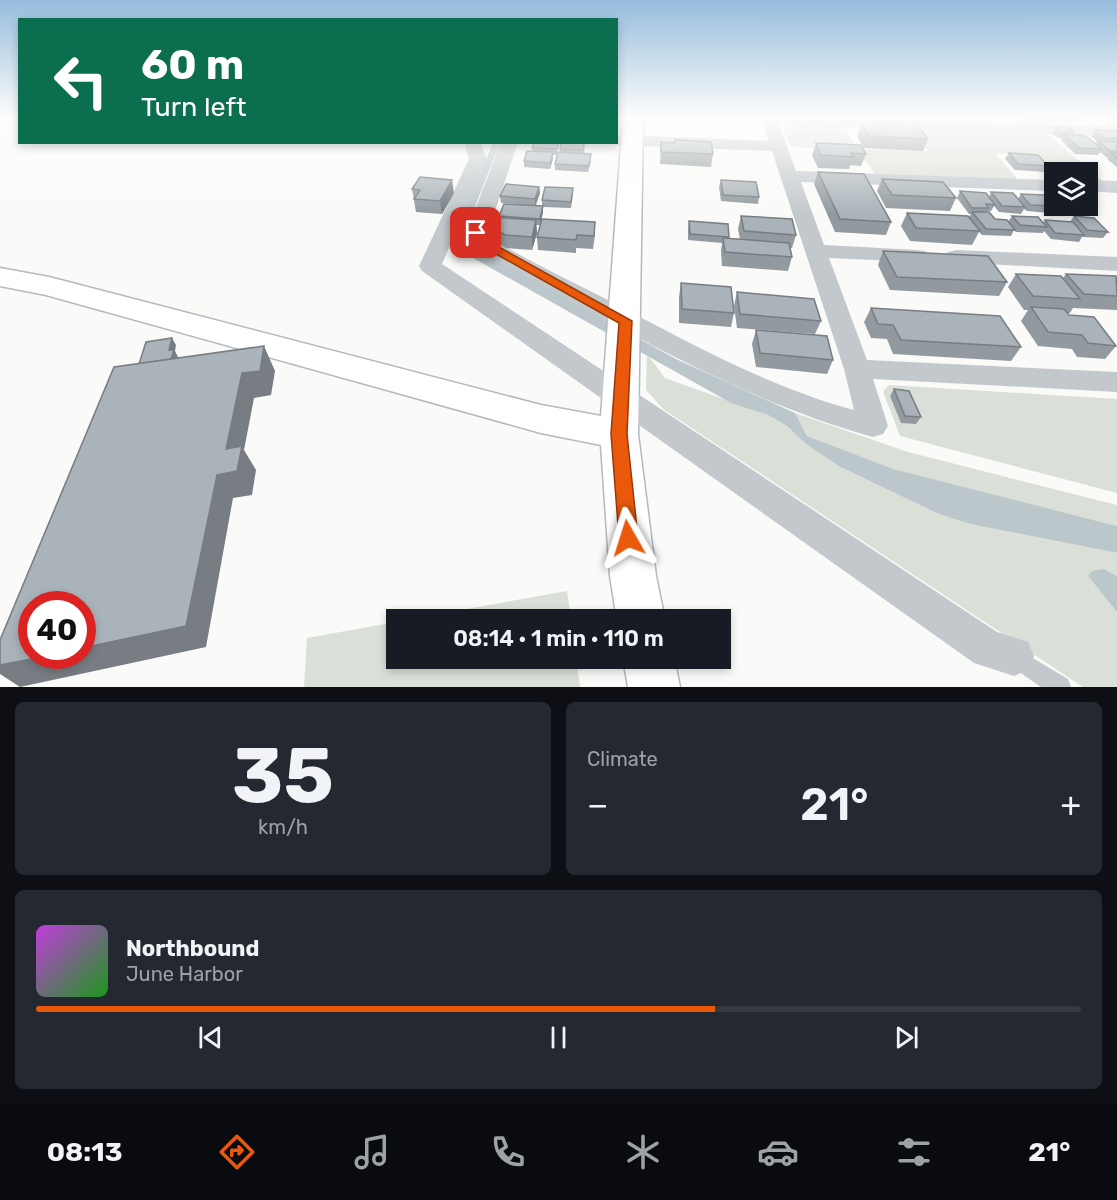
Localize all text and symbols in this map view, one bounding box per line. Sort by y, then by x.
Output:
text: 60 m [141,40,244,90]
icon: left [42,42,120,120]
text: Turn left [141,91,246,123]
map controls [1044,162,1098,216]
button: layers [1044,162,1098,216]
pin [450,207,501,258]
icon: arrive [459,216,492,249]
position arrow [596,506,660,570]
speed limit sign: 40 [18,591,96,669]
text: 08:14 · 1 min · 110 m [453,625,664,652]
text: 35 [232,729,334,822]
text: Climate [587,747,658,771]
text: 21° [800,778,869,831]
text: − [587,785,608,824]
text: + [1060,785,1081,824]
text: km/h [258,815,308,839]
text: Northbound [126,935,259,962]
text: June Harbor [126,962,243,986]
icon: previous [194,1021,227,1054]
icon: pause [542,1021,575,1054]
icon: next [890,1021,923,1054]
icon: directions [216,1131,258,1173]
icon: music [351,1131,393,1173]
icon: phone [487,1131,529,1173]
icon: climate [622,1131,664,1173]
icon: car [757,1131,799,1173]
icon: filters [893,1131,935,1173]
text: 08:13 [47,1136,122,1168]
text: 21° [1028,1136,1070,1168]

